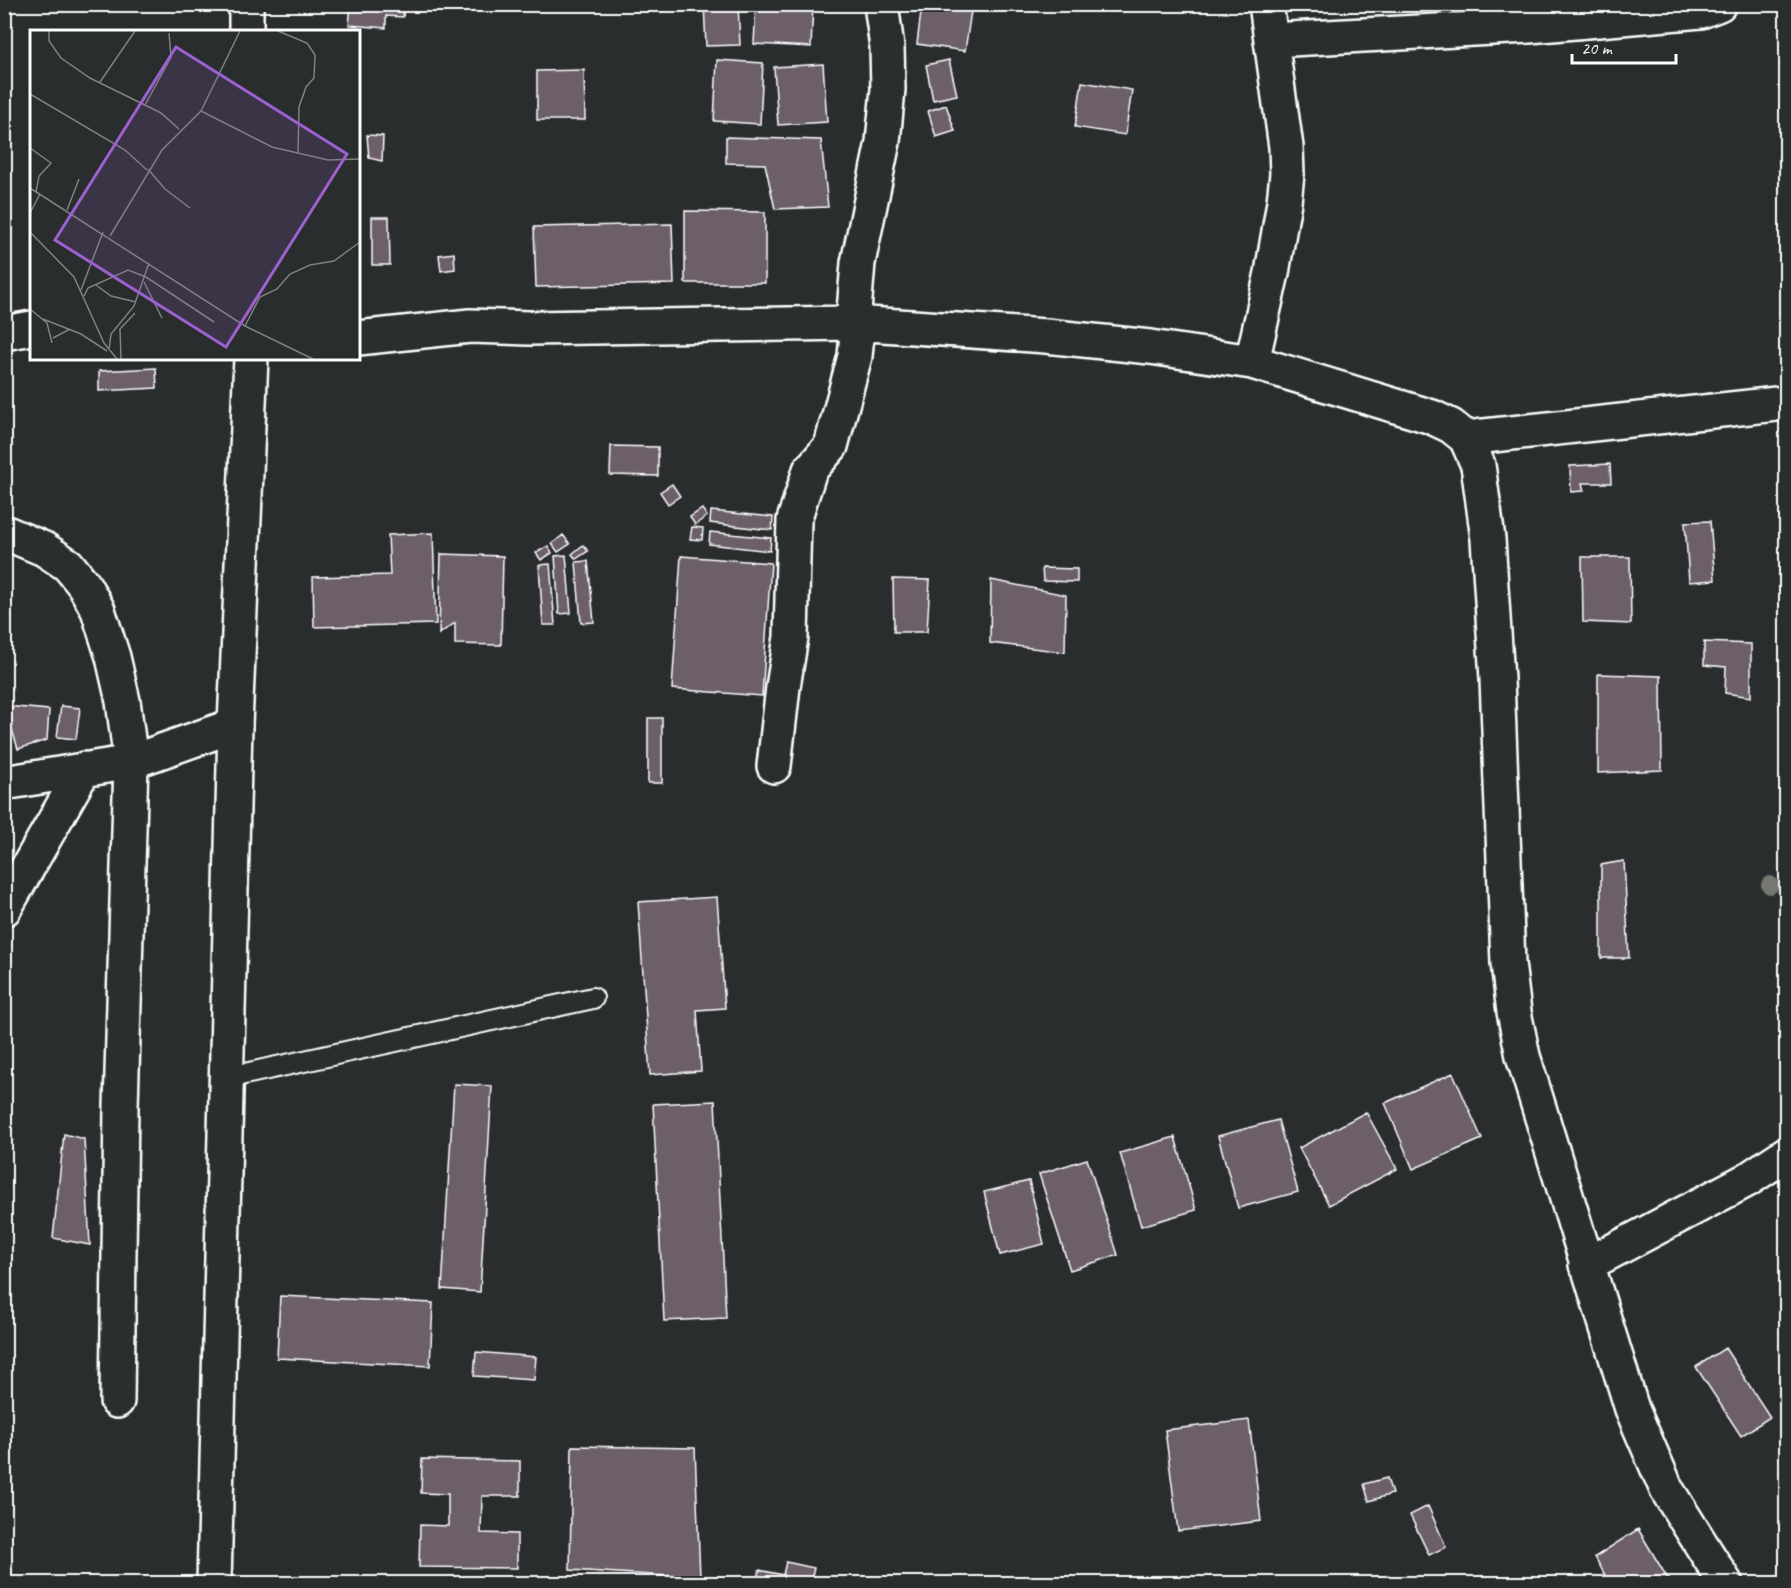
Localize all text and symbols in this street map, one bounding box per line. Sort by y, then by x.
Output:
scale bar [1572,27,1676,65]
inset map [30,30,360,360]
text: 20 m [1581,37,1614,59]

